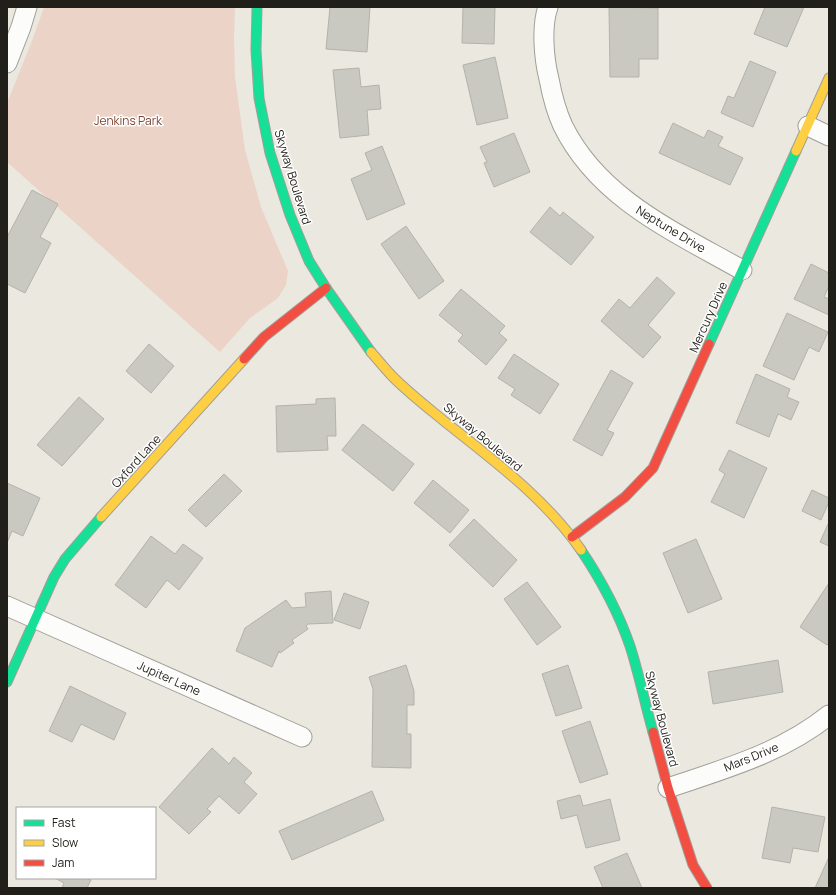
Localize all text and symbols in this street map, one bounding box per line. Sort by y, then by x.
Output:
park label: Jenkins Park [94,112,163,129]
street label: Skyway Boulevard [270,127,316,227]
street label: Neptune Drive [633,201,709,257]
street label: Mercury Drive [685,279,731,355]
street label: Skyway Boulevard [440,399,526,475]
street label: Oxford Lane [107,431,165,491]
street label: Jupiter Lane [135,656,203,700]
street label: Skyway Boulevard [641,669,683,769]
street label: Mars Drive [721,738,781,776]
legend [16,807,156,879]
text: Fast [52,814,76,831]
text: Slow [52,834,78,851]
text: Jam [52,854,74,871]

